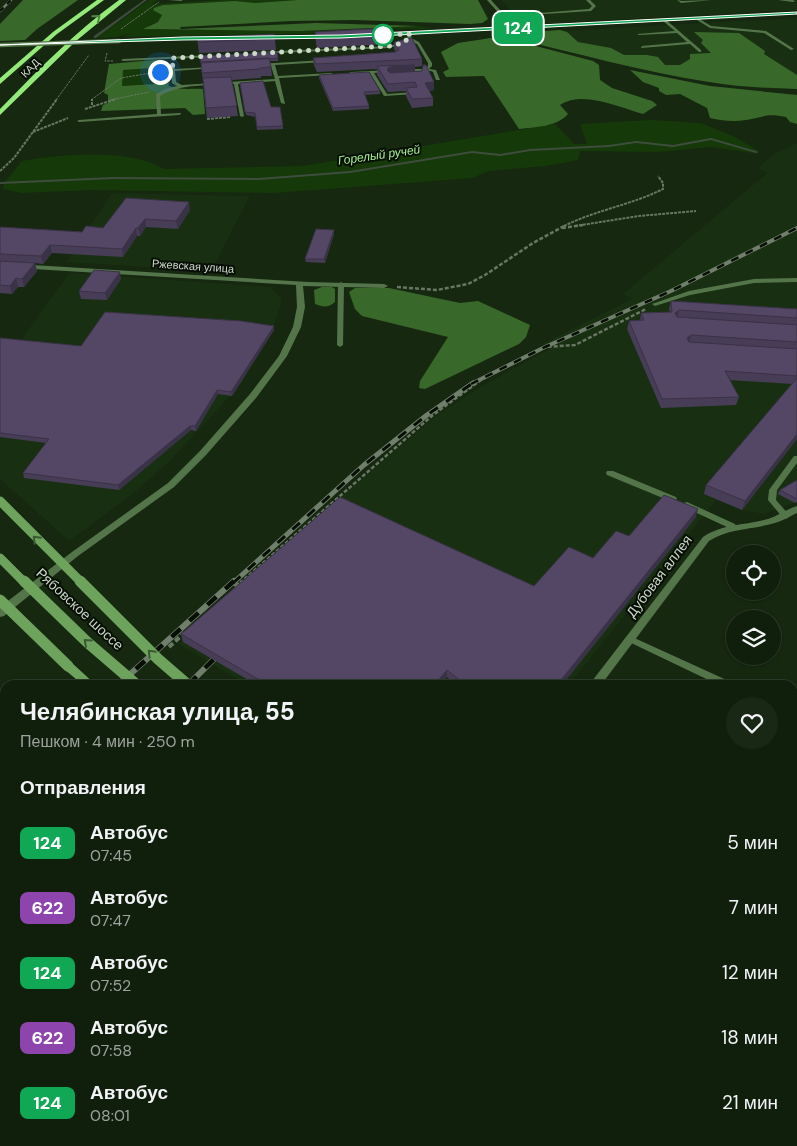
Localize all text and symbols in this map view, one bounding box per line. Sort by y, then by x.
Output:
line badge: 124 [489,12,547,44]
one-way arrow [92,15,101,24]
text: 124 [504,16,532,40]
unlabelled marker [372,24,394,46]
street label: КАД [17,55,43,81]
your location [148,60,173,85]
water label: Горелый ручей [337,141,422,169]
street label: Ржевская улица [151,256,235,276]
street label: Дубовая аллея [622,531,696,621]
one-way arrow [33,535,42,544]
map controls [726,545,781,665]
button: locate [726,545,781,600]
street label: Рябовское шоссе [33,564,128,654]
button: layers [726,610,781,665]
one-way arrow [84,638,93,647]
one-way arrow [148,650,157,659]
text: Челябинская улица, 55 [20,696,295,727]
button: heart [726,697,778,749]
text: Пешком · 4 мин · 250 m [20,731,195,752]
text: Отправления [20,775,146,800]
text: Автобус [90,820,168,845]
text: 5 мин [727,830,778,855]
text: 124 [33,831,62,855]
text: 07:45 [90,845,132,866]
text: Автобус [90,885,168,910]
text: 7 мин [729,895,778,920]
text: 622 [32,896,64,920]
text: 07:47 [90,910,131,931]
text: Автобус [90,950,168,975]
text: 12 мин [722,960,778,985]
text: 124 [33,961,62,985]
text: 07:52 [90,975,131,996]
text: Автобус [90,1015,168,1040]
text: 18 мин [721,1025,778,1050]
text: 622 [32,1026,64,1050]
text: 07:58 [90,1040,132,1061]
text: Автобус [90,1080,168,1105]
text: 21 мин [722,1090,778,1115]
text: 124 [33,1091,62,1115]
text: 08:01 [90,1105,130,1126]

